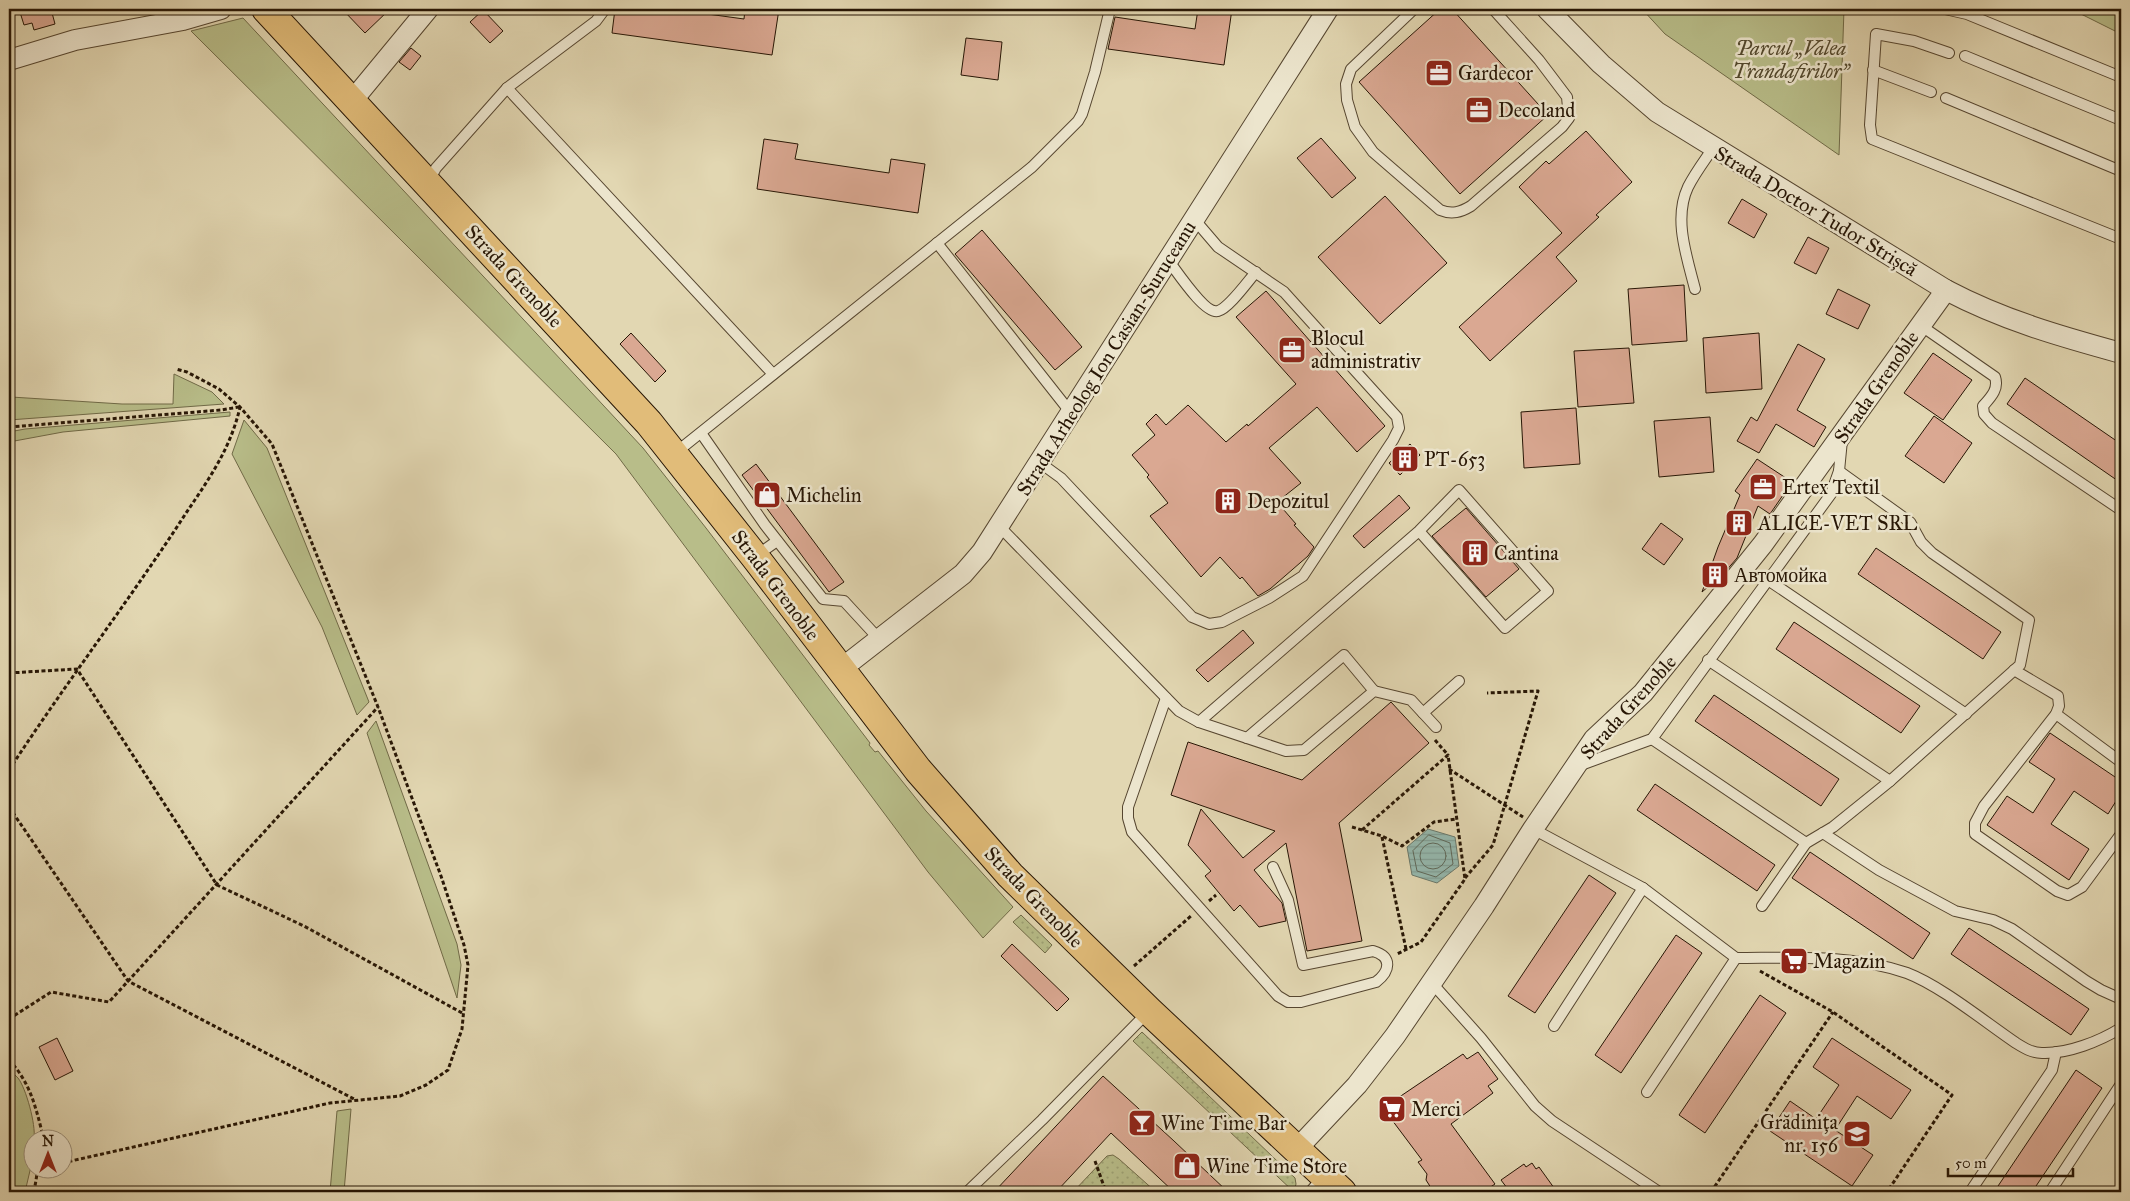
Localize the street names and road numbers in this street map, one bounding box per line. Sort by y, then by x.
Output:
street label: Strada Doctor Tudor Strișcă [1710,141,1922,281]
street label: Strada Arheolog Ion Casian-Suruceanu [1011,216,1202,500]
street label: Strada Grenoble [460,220,568,332]
street label: Strada Grenoble [1828,326,1924,448]
street label: Strada Grenoble [727,525,825,645]
street label: Strada Grenoble [1575,650,1681,764]
street label: Strada Grenoble [980,841,1088,953]

